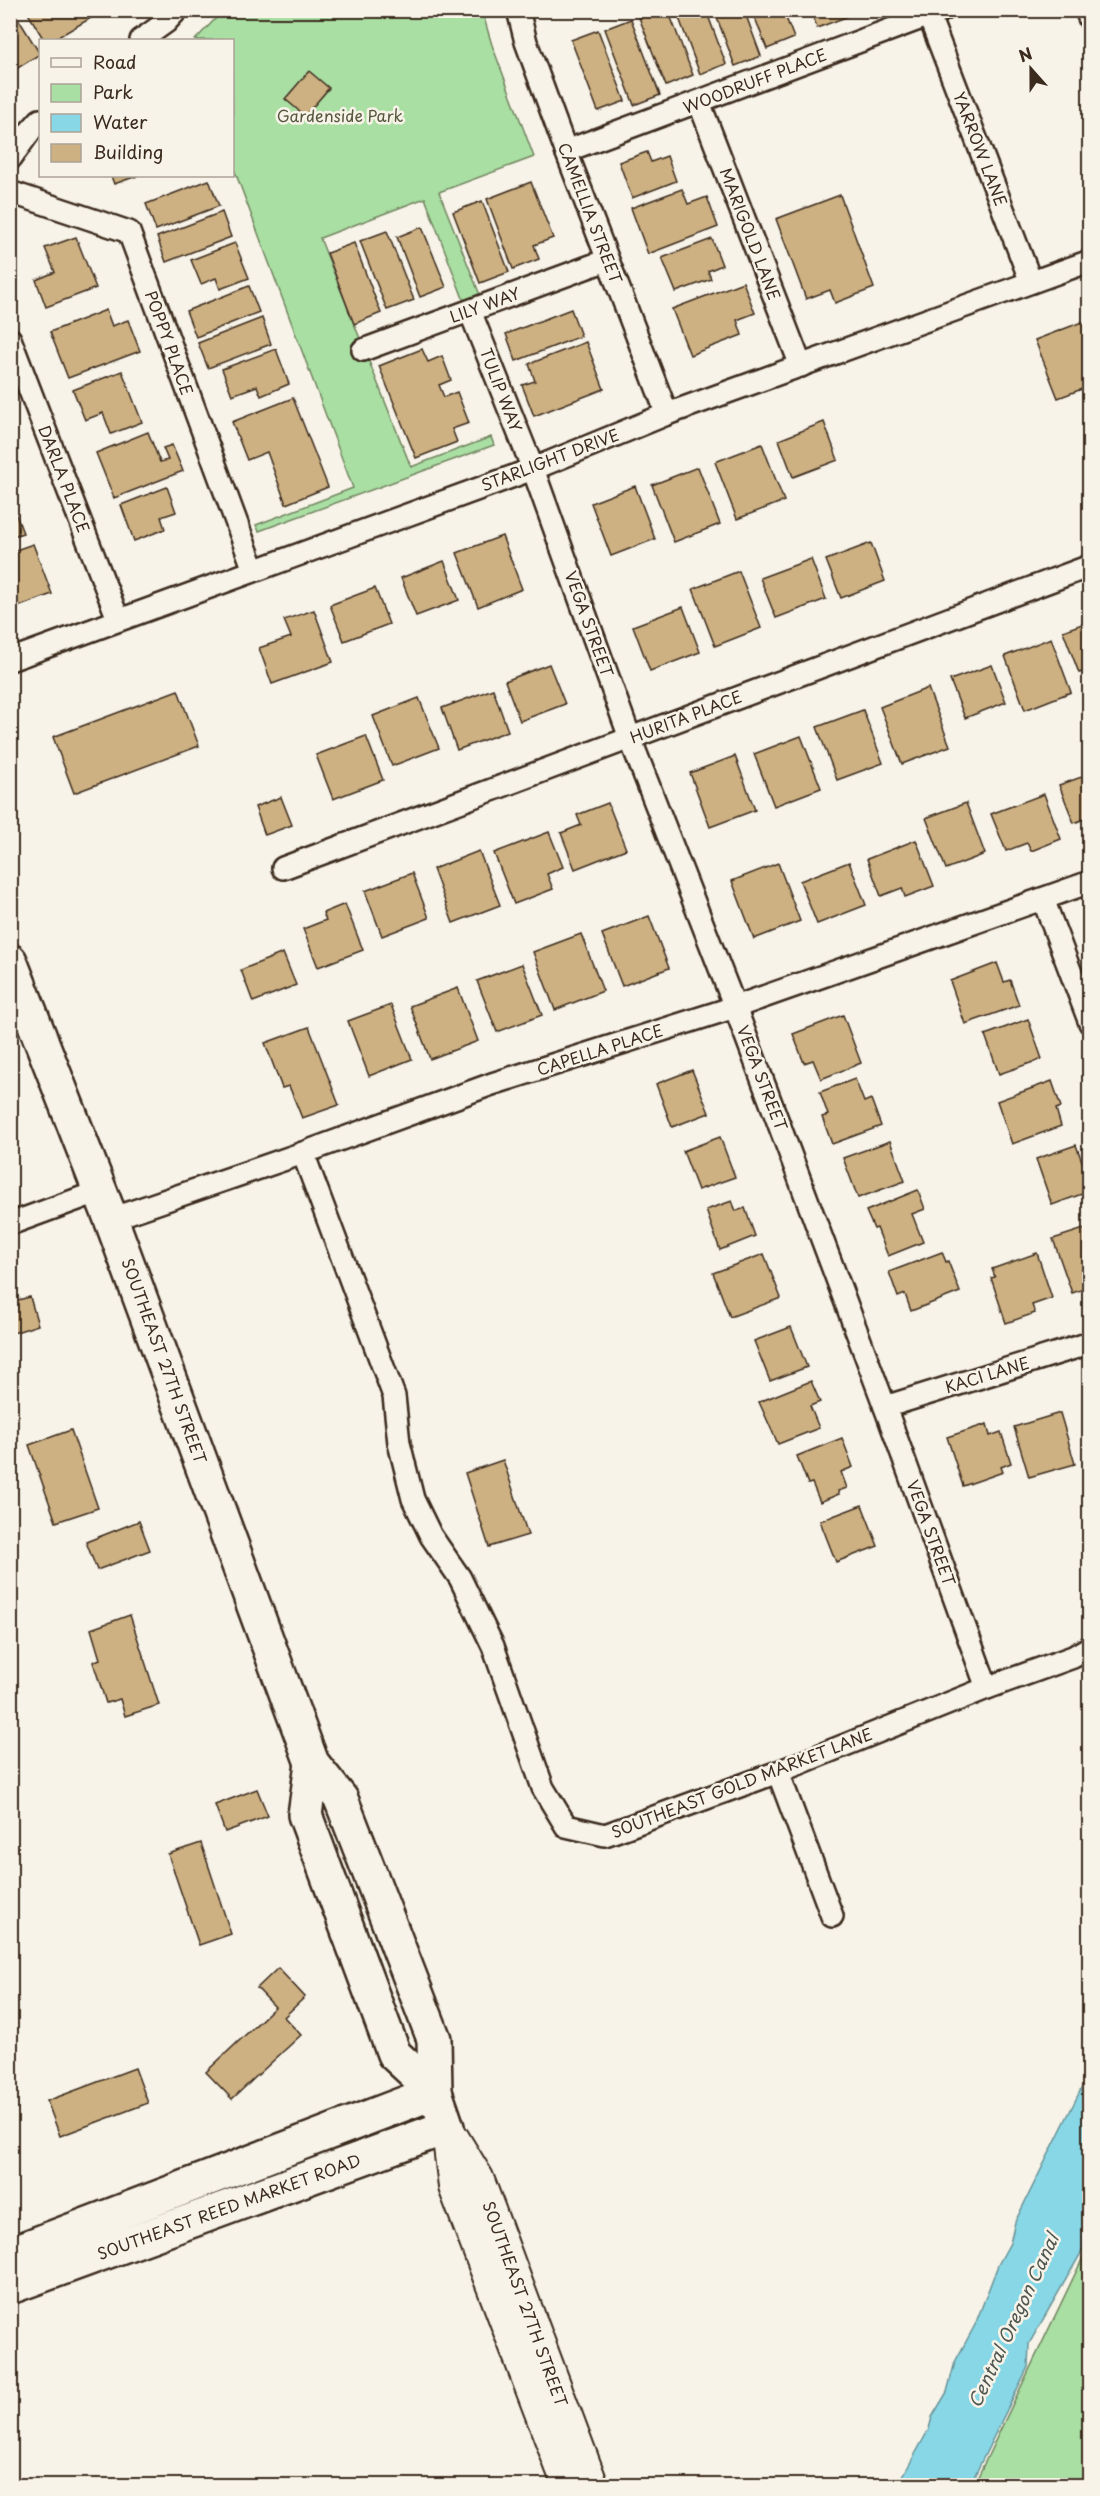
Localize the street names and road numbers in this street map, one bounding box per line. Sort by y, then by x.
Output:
street label: WOODRUFF PLACE [679,42,830,119]
street label: YARROW LANE [948,88,1014,209]
street label: CAMELLIA STREET [553,139,629,287]
street label: MARIGOLD LANE [715,164,787,303]
street label: LILY WAY [446,280,523,328]
street label: POPPY PLACE [140,287,200,398]
street label: TULIP WAY [475,344,529,435]
street label: DARLA PLACE [33,421,96,536]
street label: STARLIGHT DRIVE [477,422,622,496]
street label: VEGA STREET [560,567,620,680]
street label: HURITA PLACE [626,684,745,749]
street label: CAPELLA PLACE [533,1017,666,1081]
street label: VEGA STREET [732,1021,794,1134]
street label: SOUTHEAST 27TH STREET [117,1255,213,1467]
street label: KACI LANE [941,1350,1032,1398]
street label: VEGA STREET [902,1476,962,1589]
street label: SOUTHEAST GOLD MARKET LANE [608,1721,876,1843]
street label: SOUTHEAST REED MARKET ROAD [94,2147,364,2265]
street label: SOUTHEAST 27TH STREET [478,2198,574,2410]

